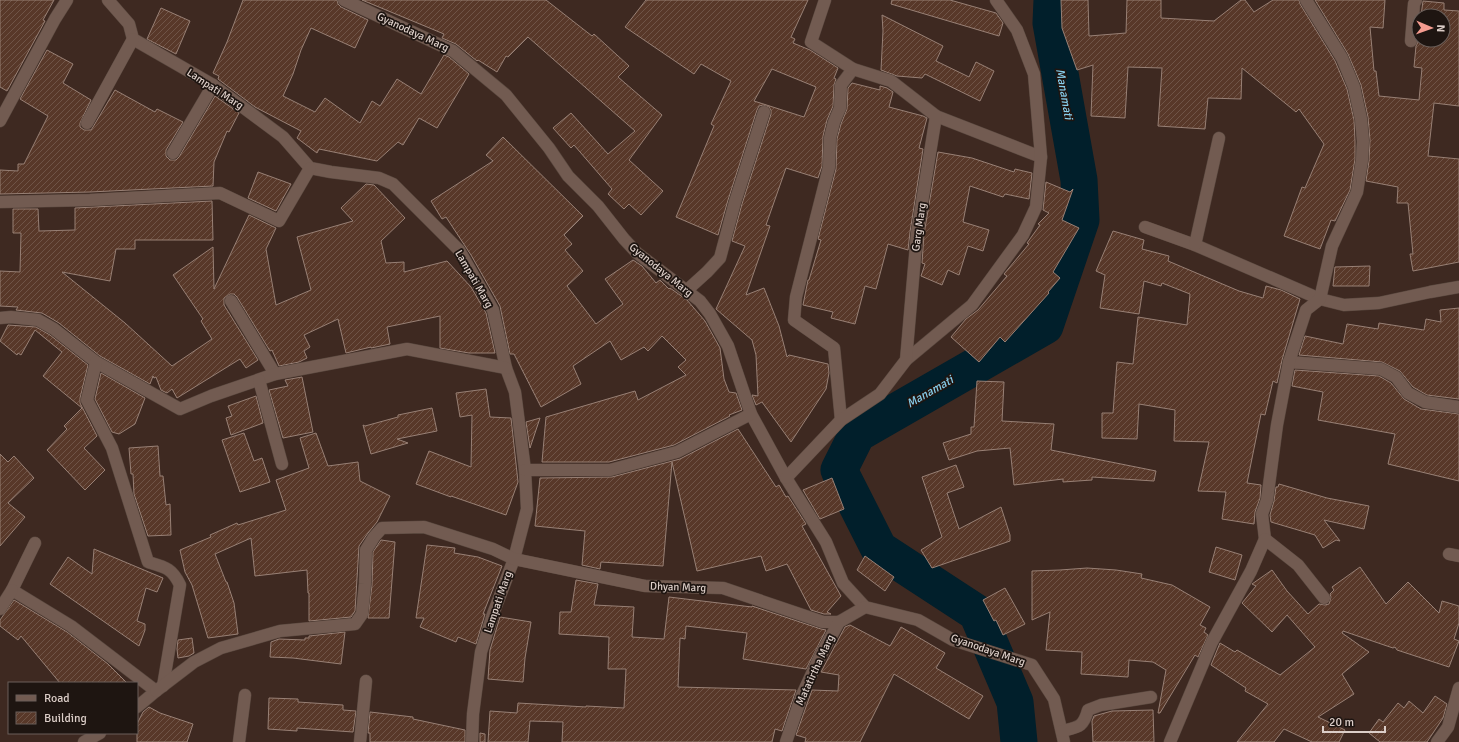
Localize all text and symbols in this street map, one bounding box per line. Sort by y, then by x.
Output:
north arrow [1411,8,1451,48]
street label: Gyanodaya Marg [375,10,451,54]
text: N [1434,24,1447,32]
street label: Lampati Marg [184,66,246,112]
water label: Manamati [1052,67,1076,122]
street label: Garg Marg [909,202,929,252]
street label: Gyanodaya Marg [627,240,695,300]
street label: Lampati Marg [452,248,496,310]
water label: Manamati [904,372,958,411]
street label: Lampati Marg [481,569,515,635]
street label: Dhyan Marg [650,580,706,594]
street label: Gyanodaya Marg [949,631,1027,669]
street label: Matatirtha Marg [793,632,837,708]
legend [8,682,138,734]
text: Road [44,691,70,706]
scale bar [1323,708,1385,734]
text: Building [44,711,87,726]
text: 20 m [1329,715,1354,730]

